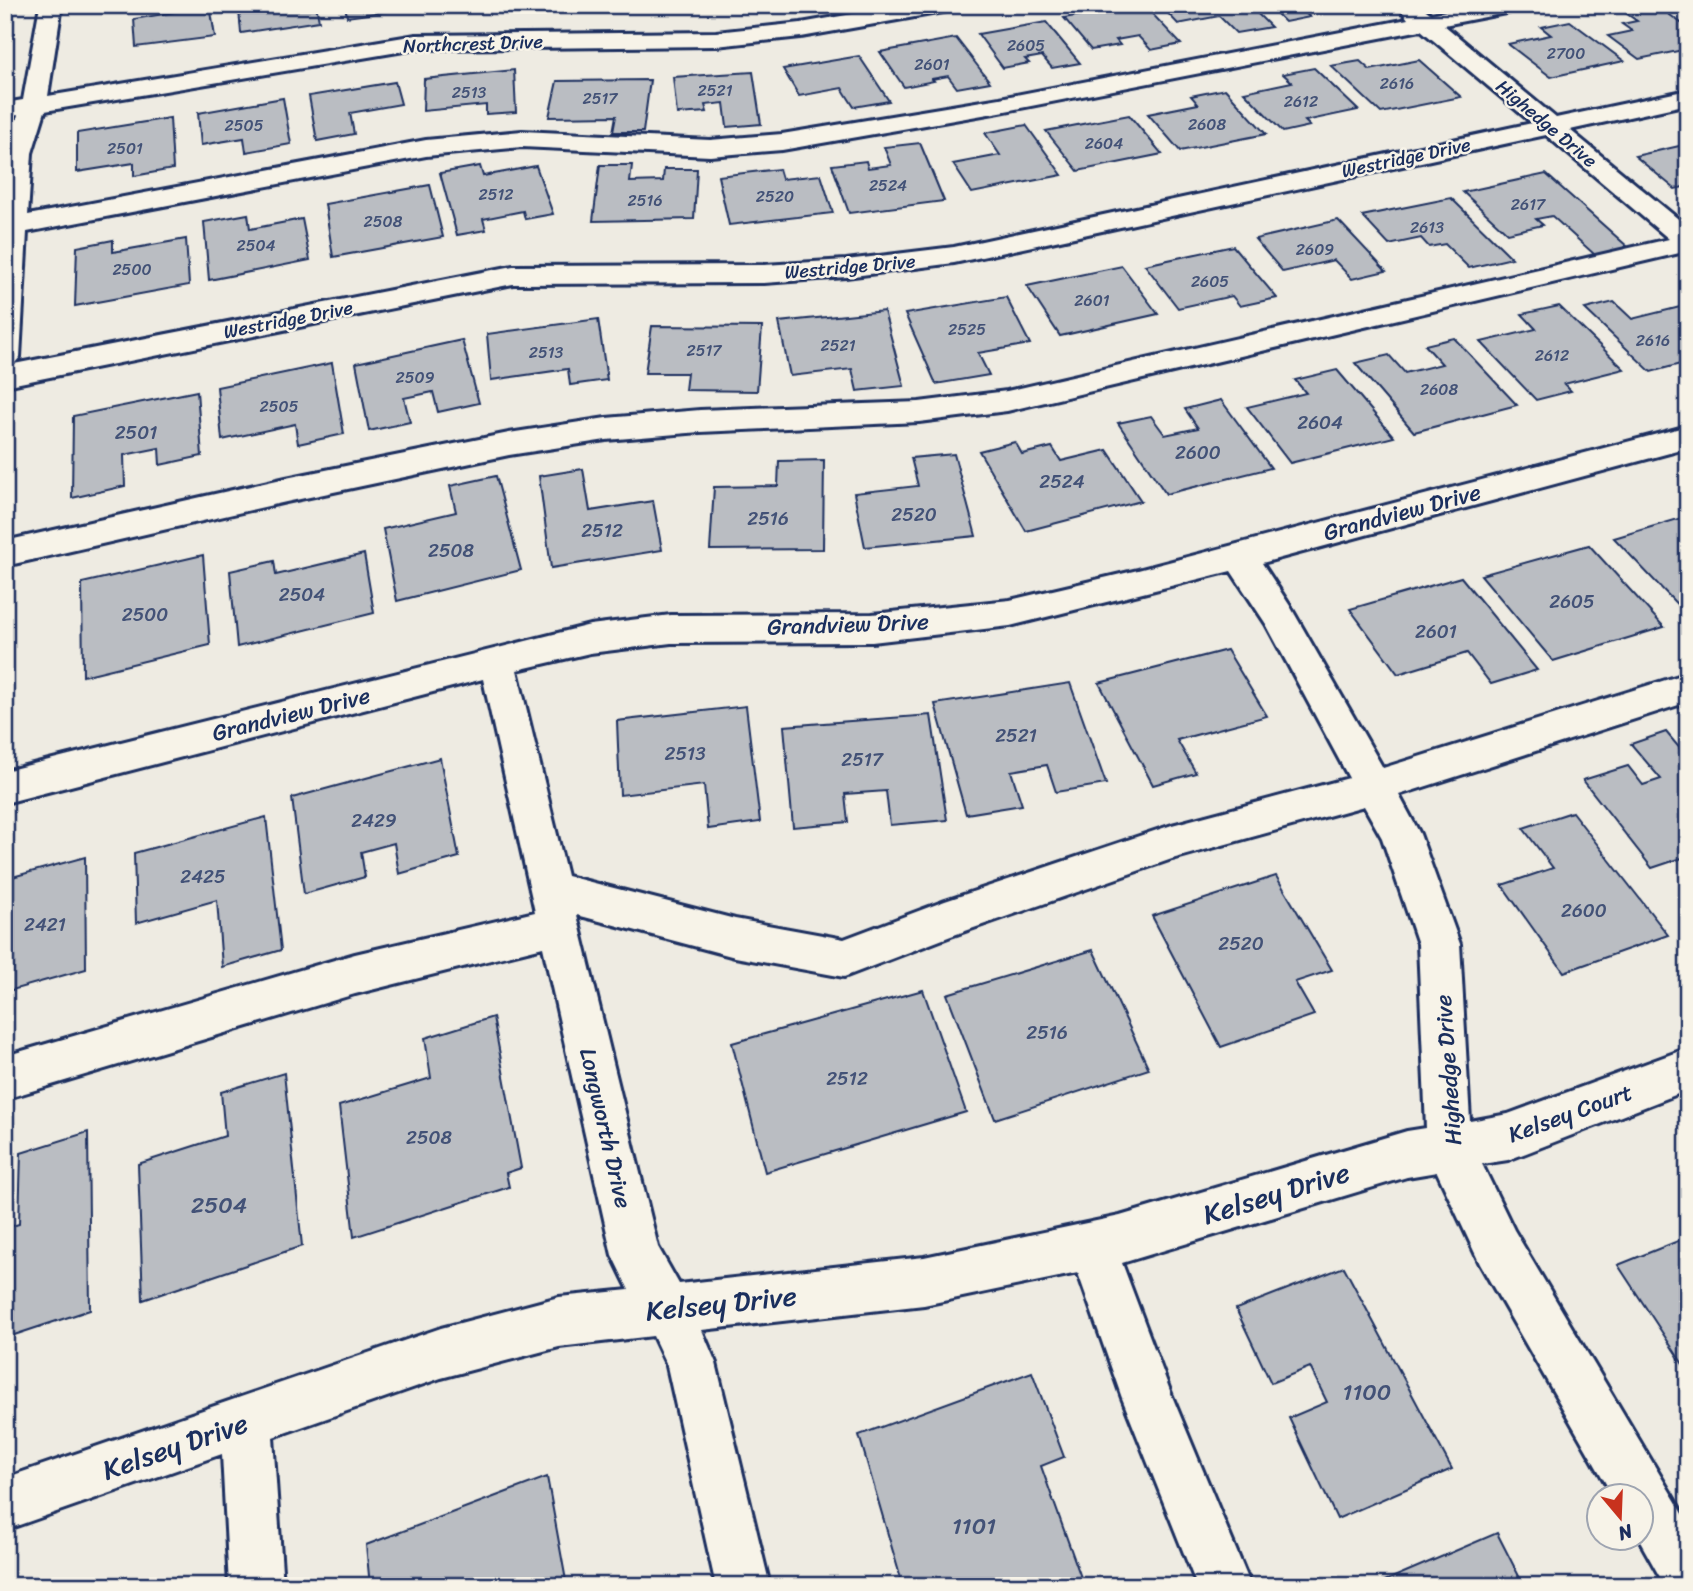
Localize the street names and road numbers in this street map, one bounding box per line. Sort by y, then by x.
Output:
street label: Northcrest Drive [403,25,544,62]
street label: Highedge Drive [1488,71,1605,176]
street label: Westridge Drive [1339,128,1474,187]
street label: Westridge Drive [783,244,917,289]
street label: Westridge Drive [221,291,356,348]
street label: Grandview Drive [1319,472,1486,553]
street label: Grandview Drive [766,601,930,648]
street label: Grandview Drive [208,675,375,754]
street label: Highedge Drive [1423,993,1474,1147]
street label: Longworth Drive [567,1044,644,1213]
street label: Kelsey Court [1502,1072,1638,1155]
street label: Kelsey Drive [1196,1148,1356,1239]
street label: Kelsey Drive [643,1271,799,1336]
street label: Kelsey Drive [95,1399,255,1494]

